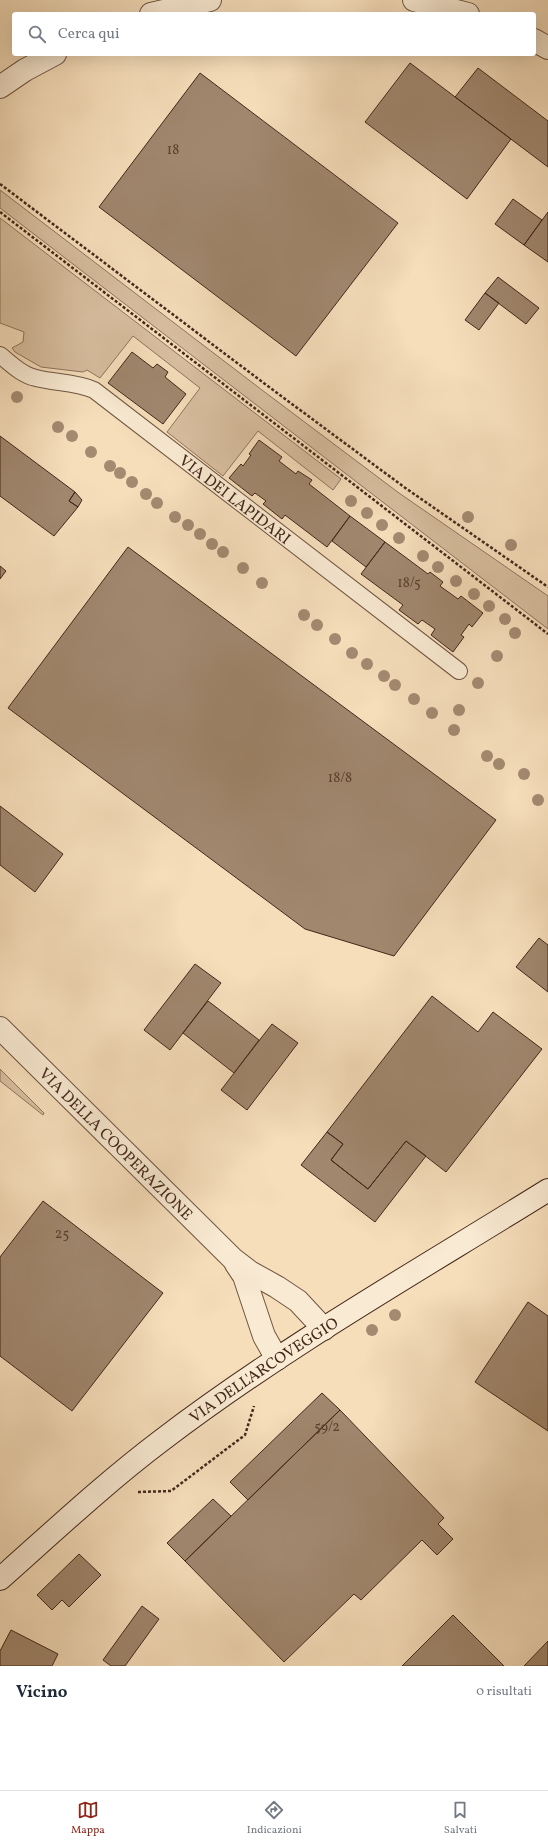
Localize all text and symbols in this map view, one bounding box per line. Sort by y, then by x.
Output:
search box [12,12,536,56]
icon: search [26,23,48,45]
text: Cerca qui [58,24,120,45]
house number: 18 [167,141,179,160]
street label: VIA DEI LAPIDARI [174,450,295,551]
house number: 18/5 [397,574,421,593]
house number: 18/8 [328,769,352,788]
street label: VIA DELLA COOPERAZIONE [33,1064,197,1226]
house number: 25 [55,1225,69,1244]
street label: VIA DELL'ARCOVEGGIO [185,1313,343,1429]
house number: 59/2 [314,1418,340,1437]
text: Vicino [16,1681,67,1704]
text: 0 risultati [476,1683,532,1701]
tab: Mappa [71,1799,105,1838]
tab: Indicazioni [247,1799,302,1838]
tab: Salvati [444,1799,477,1838]

